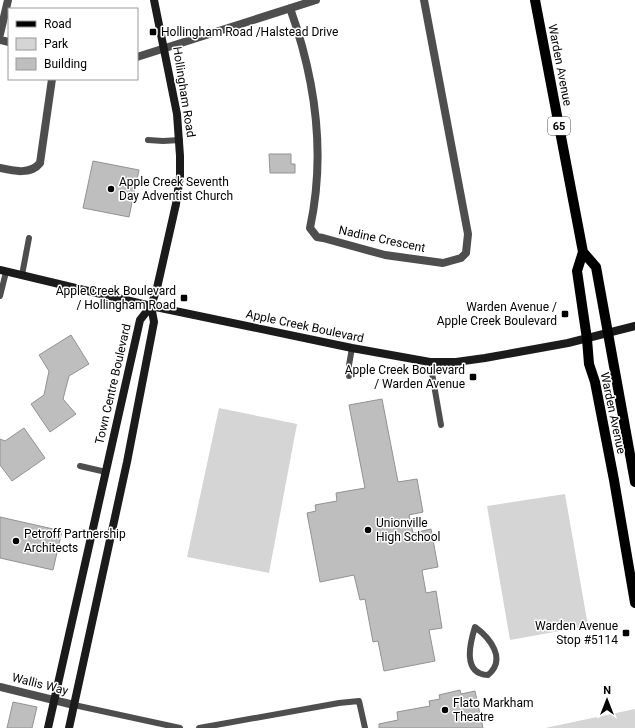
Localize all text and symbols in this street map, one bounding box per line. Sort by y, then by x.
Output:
legend [8,8,138,80]
text: Road [44,17,72,31]
street label: Warden Avenue [545,23,575,107]
place label: Hollingham Road /Halstead Drive [161,25,338,39]
marker: Hollingham Road /Halstead Drive [148,27,158,37]
text: Park [44,37,69,51]
street label: Hollingham Road [170,46,198,138]
text: Building [44,57,87,71]
road number: 65 [548,117,570,135]
place label: Apple Creek Seventh Day Adventist Church [119,175,233,203]
marker: Apple Creek Seventh Day Adventist Church [106,184,116,194]
street label: Nadine Crescent [337,223,427,255]
place label: Apple Creek Boulevard / Hollingham Road [56,284,176,312]
marker: Apple Creek Boulevard / Hollingham Road [179,293,189,303]
place label: Warden Avenue / Apple Creek Boulevard [437,300,557,328]
street label: Apple Creek Boulevard [245,307,365,345]
marker: Warden Avenue / Apple Creek Boulevard [560,309,570,319]
street label: Town Centre Boulevard [92,322,134,446]
place label: Apple Creek Boulevard / Warden Avenue [345,363,465,391]
street label: Warden Avenue [598,371,628,455]
marker: Apple Creek Boulevard / Warden Avenue [468,372,478,382]
place label: Unionville High School [376,516,440,544]
marker: Unionville High School [363,525,373,535]
place label: Petroff Partnership Architects [24,527,126,555]
marker: Petroff Partnership Architects [11,536,21,546]
place label: Warden Avenue Stop #5114 [535,619,618,647]
marker: Warden Avenue Stop #5114 [621,628,631,638]
street label: Wallis Way [10,670,70,698]
north arrow [587,680,627,720]
text: N [603,684,611,697]
place label: Flato Markham Theatre [453,696,534,724]
marker: Flato Markham Theatre [440,705,450,715]

